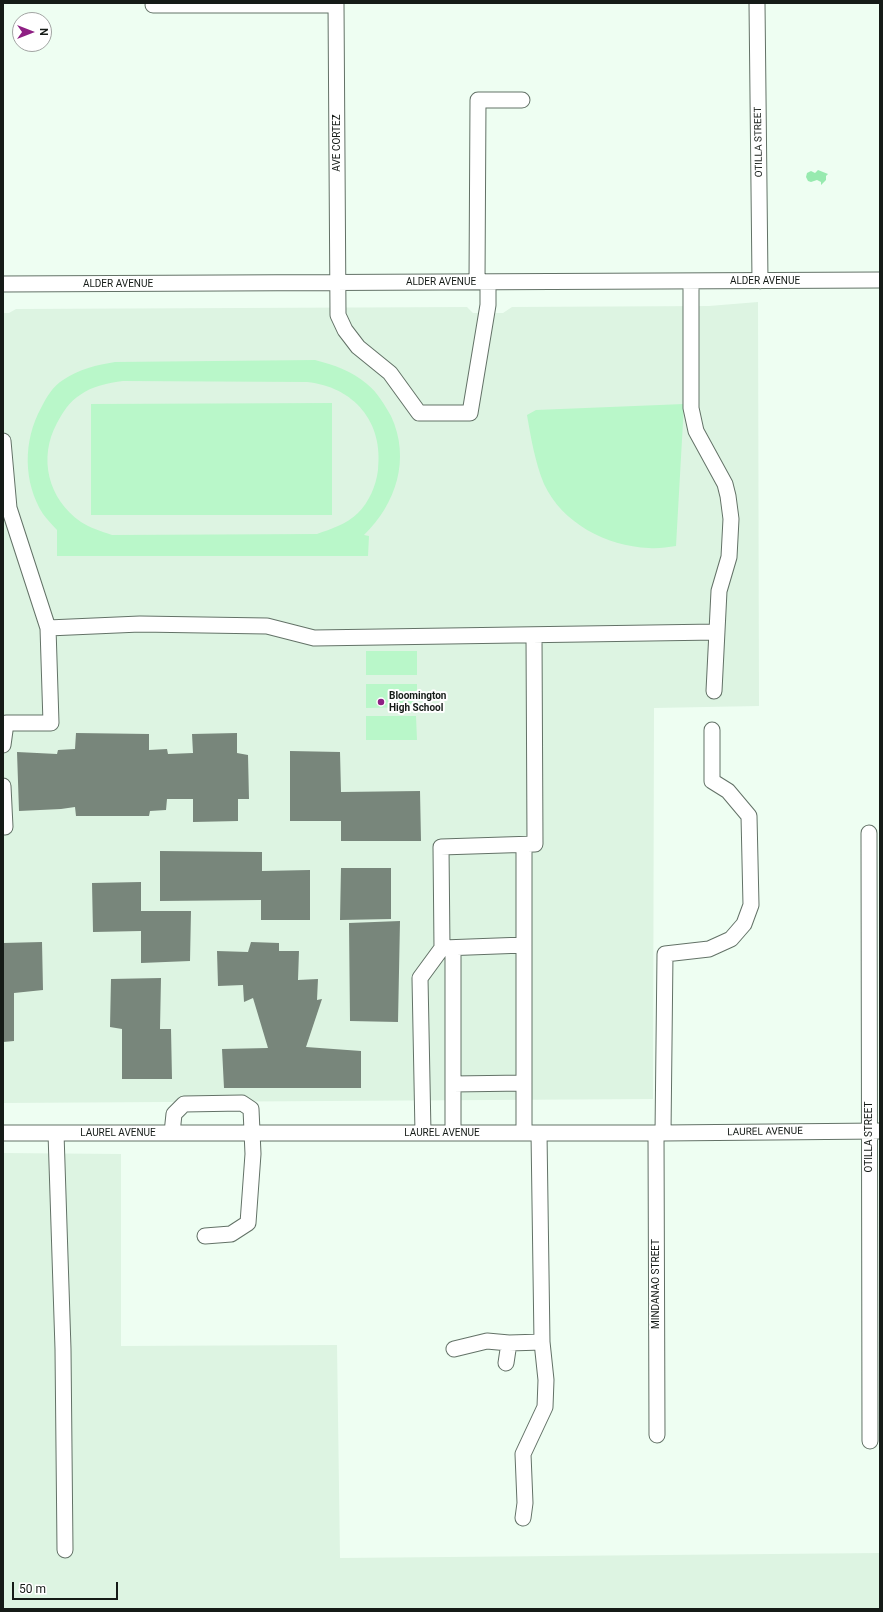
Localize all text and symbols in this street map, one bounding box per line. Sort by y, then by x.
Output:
north arrow [12,12,52,52]
text: N [37,28,50,36]
street label: OTILLA STREET [752,107,766,177]
street label: AVE CORTEZ [331,114,343,172]
street label: ALDER AVENUE [730,275,800,287]
street label: ALDER AVENUE [406,276,476,288]
street label: ALDER AVENUE [83,278,153,290]
place label: Bloomington High School [389,690,446,714]
marker: Bloomington High School [376,697,386,707]
street label: OTILLA STREET [863,1102,875,1172]
street label: LAUREL AVENUE [727,1125,803,1139]
street label: LAUREL AVENUE [80,1127,156,1139]
street label: LAUREL AVENUE [404,1127,480,1139]
street label: MINDANAO STREET [650,1239,662,1329]
scale bar [14,1574,120,1600]
text: 50 m [19,1582,46,1596]

